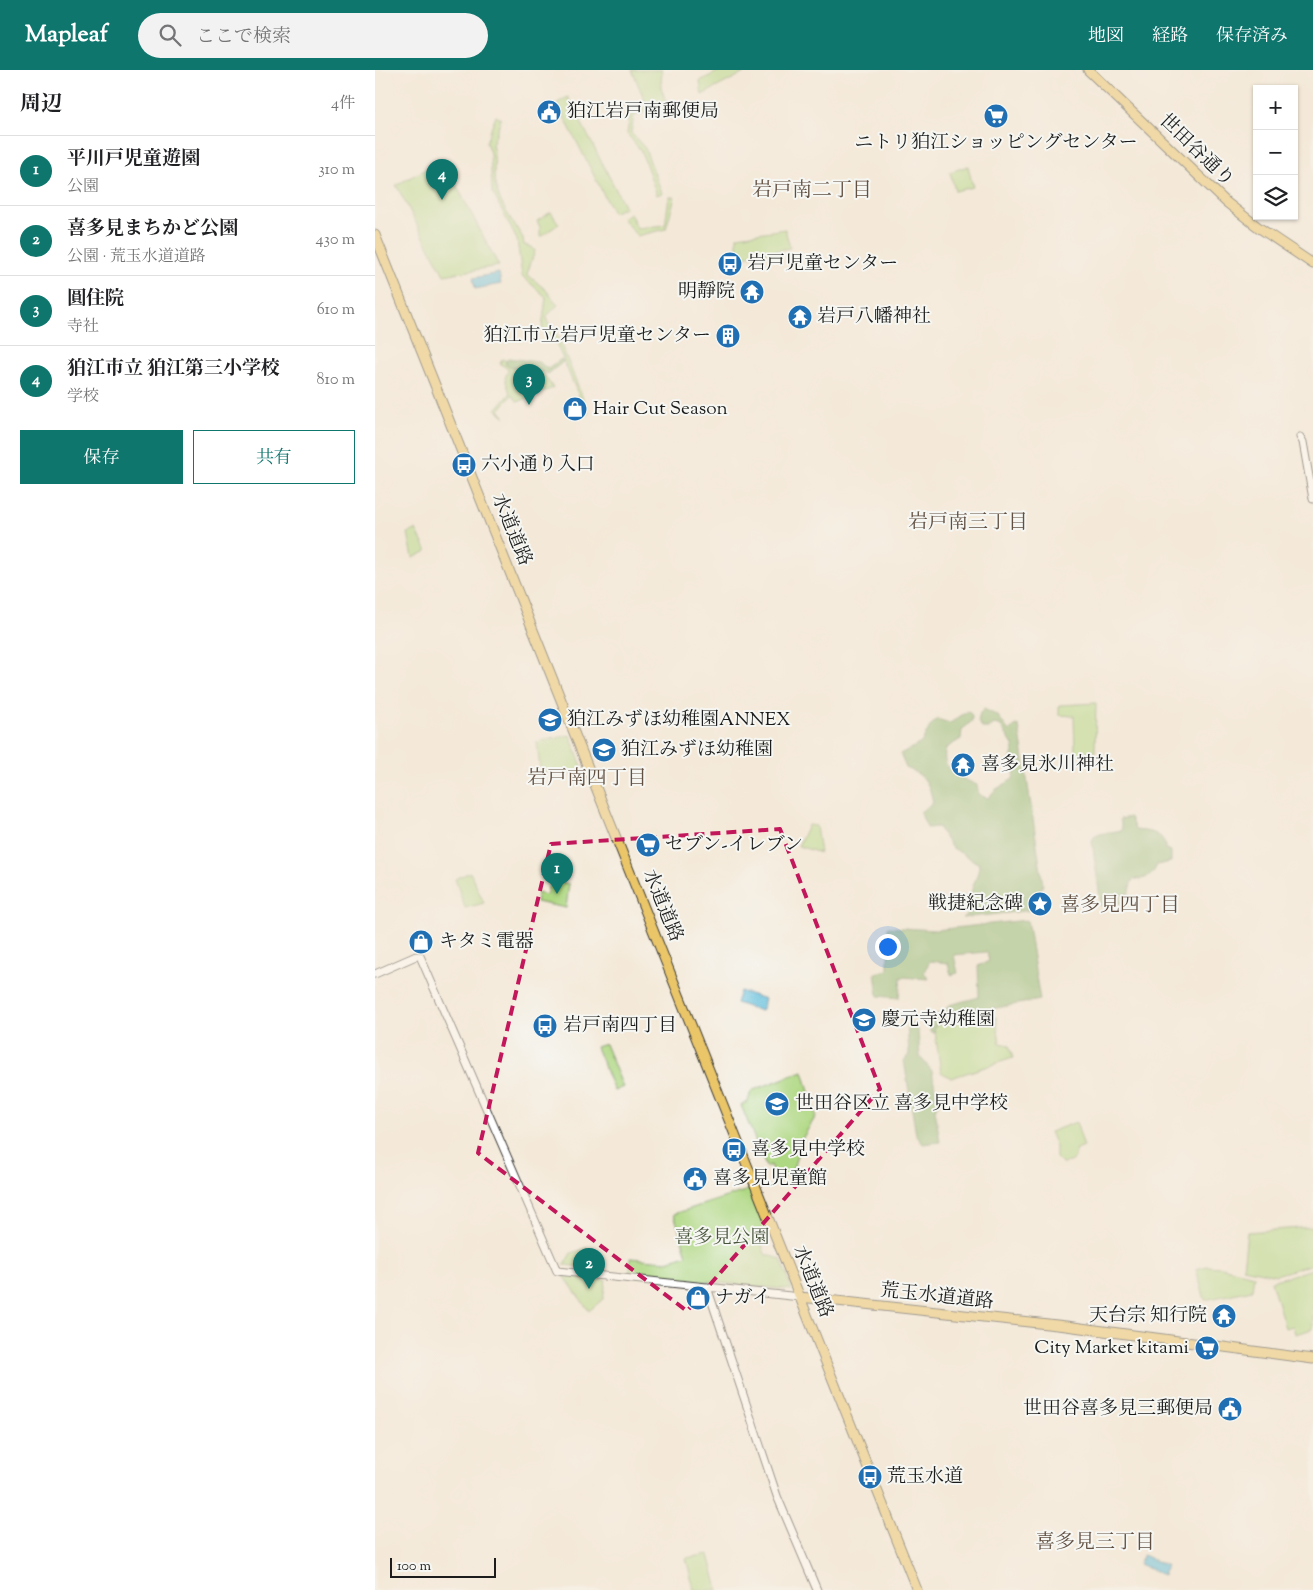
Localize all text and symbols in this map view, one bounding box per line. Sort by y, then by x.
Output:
search box [138,13,488,58]
text: Mapleaf [25,18,108,52]
icon: search [156,21,184,49]
text: ここで検索 [196,24,291,51]
text: 地図 [1088,24,1124,50]
text: 経路 [1152,24,1188,50]
text: 保存済み [1216,24,1288,50]
map controls [1253,85,1298,220]
button: + [1253,85,1298,130]
text: 周辺 [20,90,62,120]
text: 4件 [331,93,355,116]
public building icon: 狛江岩戸南郵便局 [536,99,562,125]
place label: 狛江岩戸南郵便局 [567,99,719,126]
supermarket icon: ニトリ狛江ショッピングセンター [983,103,1009,129]
street label: 世田谷通り [1152,108,1240,194]
place label: ニトリ狛江ショッピングセンター [854,130,1138,157]
button: − [1253,130,1298,175]
text: 平川戸児童遊園 [67,146,200,173]
text: 1 [33,159,39,182]
text: 310 m [318,159,355,182]
pin: 4 [426,159,458,200]
button: layers [1253,175,1298,220]
text: 公園 [67,176,99,199]
district label: 岩戸南二丁目 [752,177,872,206]
text: 喜多見まちかど公園 [67,216,238,243]
text: 2 [32,229,40,252]
text: 430 m [316,229,355,252]
text: 公園 · 荒玉水道道路 [67,246,206,269]
bus stop icon: 岩戸児童センター [717,251,743,277]
place label: 岩戸児童センター [747,251,898,278]
place label: 明靜院 [678,279,735,306]
temple icon: 明靜院 [739,279,765,305]
text: 圓住院 [67,286,124,313]
text: 3 [33,299,39,322]
text: 610 m [317,299,355,322]
temple icon: 岩戸八幡神社 [787,304,813,330]
place label: 岩戸八幡神社 [817,304,931,331]
text: 寺社 [67,316,99,339]
place label: 狛江市立岩戸児童センター [484,323,711,350]
building icon: 狛江市立岩戸児童センター [715,323,741,349]
text: 狛江市立 狛江第三小学校 [67,356,280,383]
pin: 3 [513,364,545,405]
text: 4 [32,369,40,392]
text: 810 m [317,369,355,392]
text: 学校 [67,386,99,409]
shop icon: Hair Cut Season [562,396,588,422]
place label: Hair Cut Season [593,396,728,423]
button: 保存 [20,430,183,484]
button: 共有 [193,430,355,484]
bus stop icon: 六小通り入口 [451,452,477,478]
place label: 六小通り入口 [481,452,595,479]
street label: 水道道路 [484,490,538,570]
district label: 岩戸南三丁目 [908,509,1028,538]
school or university icon: 狛江みずほ幼稚園ANNEX [537,707,563,733]
place label: 狛江みずほ幼稚園ANNEX [567,707,791,734]
school or university icon: 狛江みずほ幼稚園 [591,737,617,763]
place label: 狛江みずほ幼稚園 [621,737,773,764]
temple icon: 喜多見氷川神社 [950,752,976,778]
place label: 喜多見氷川神社 [981,752,1114,779]
district label: 岩戸南四丁目 [527,765,647,794]
supermarket icon: セブン-イレブン [635,832,661,858]
place label: セブン-イレブン [665,832,803,859]
pin: 1 [541,853,573,894]
street label: 水道道路 [635,866,689,946]
place label: 戦捷紀念碑 [928,891,1023,918]
place icon: 戦捷紀念碑 [1027,891,1053,917]
district label: 喜多見四丁目 [1060,892,1180,921]
shop icon: キタミ電器 [408,929,434,955]
place label: キタミ電器 [439,929,534,956]
your location [875,934,901,960]
school or university icon: 慶元寺幼稚園 [851,1007,877,1033]
place label: 慶元寺幼稚園 [881,1007,995,1034]
bus stop icon: 岩戸南四丁目 [532,1013,558,1039]
place label: 岩戸南四丁目 [563,1013,677,1040]
school or university icon: 世田谷区立 喜多見中学校 [764,1091,790,1117]
place label: 世田谷区立 喜多見中学校 [795,1091,1008,1118]
bus stop icon: 喜多見中学校 [721,1137,747,1163]
place label: 喜多見中学校 [751,1137,865,1164]
public building icon: 喜多見児童館 [682,1166,708,1192]
place label: 喜多見児童館 [713,1166,827,1193]
park label: 喜多見公園 [674,1225,770,1252]
street label: 水道道路 [785,1242,839,1322]
pin: 2 [573,1248,605,1289]
street label: 荒玉水道道路 [879,1278,995,1316]
shop icon: ナガイ [685,1285,711,1311]
place label: ナガイ [715,1285,771,1312]
place label: 天台宗 知行院 [1089,1303,1207,1330]
temple icon: 天台宗 知行院 [1211,1303,1237,1329]
place label: City Market kitami [1034,1335,1189,1362]
supermarket icon: City Market kitami [1194,1335,1220,1361]
place label: 世田谷喜多見三郵便局 [1023,1396,1213,1423]
public building icon: 世田谷喜多見三郵便局 [1217,1396,1243,1422]
bus stop icon: 荒玉水道 [857,1464,883,1490]
place label: 荒玉水道 [887,1464,963,1491]
district label: 喜多見三丁目 [1035,1529,1155,1558]
scale bar [390,1555,496,1578]
text: 100 m [397,1557,431,1577]

